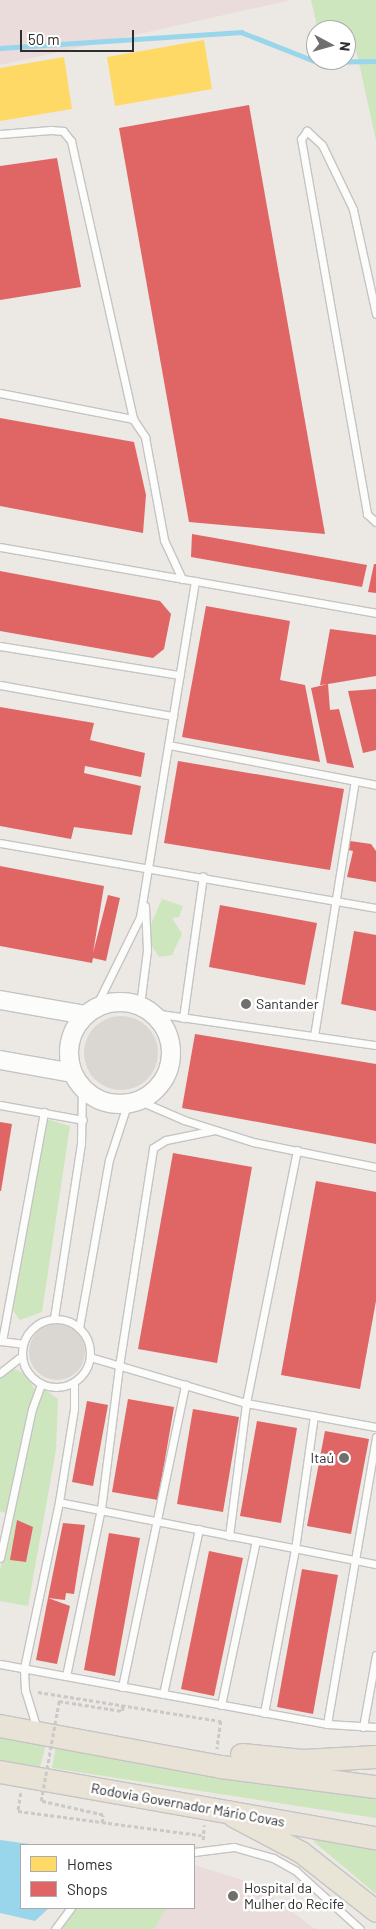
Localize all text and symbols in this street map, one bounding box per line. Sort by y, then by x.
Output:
scale bar [22,20,136,52]
north arrow [306,20,356,70]
text: 50 m [28,30,60,48]
text: N [336,41,354,52]
place label: Santander [256,996,319,1012]
marker: Santander [240,998,252,1010]
place label: Itaú [311,1450,334,1466]
marker: Itaú [338,1452,350,1464]
street label: Rodovia Governador Mário Covas [90,1780,286,1830]
legend [20,1844,195,1909]
text: Homes [67,1855,112,1873]
text: Shops [67,1880,107,1898]
place label: Hospital da Mulher do Recife [244,1880,344,1912]
marker: Hospital da Mulher do Recife [226,1889,240,1903]

